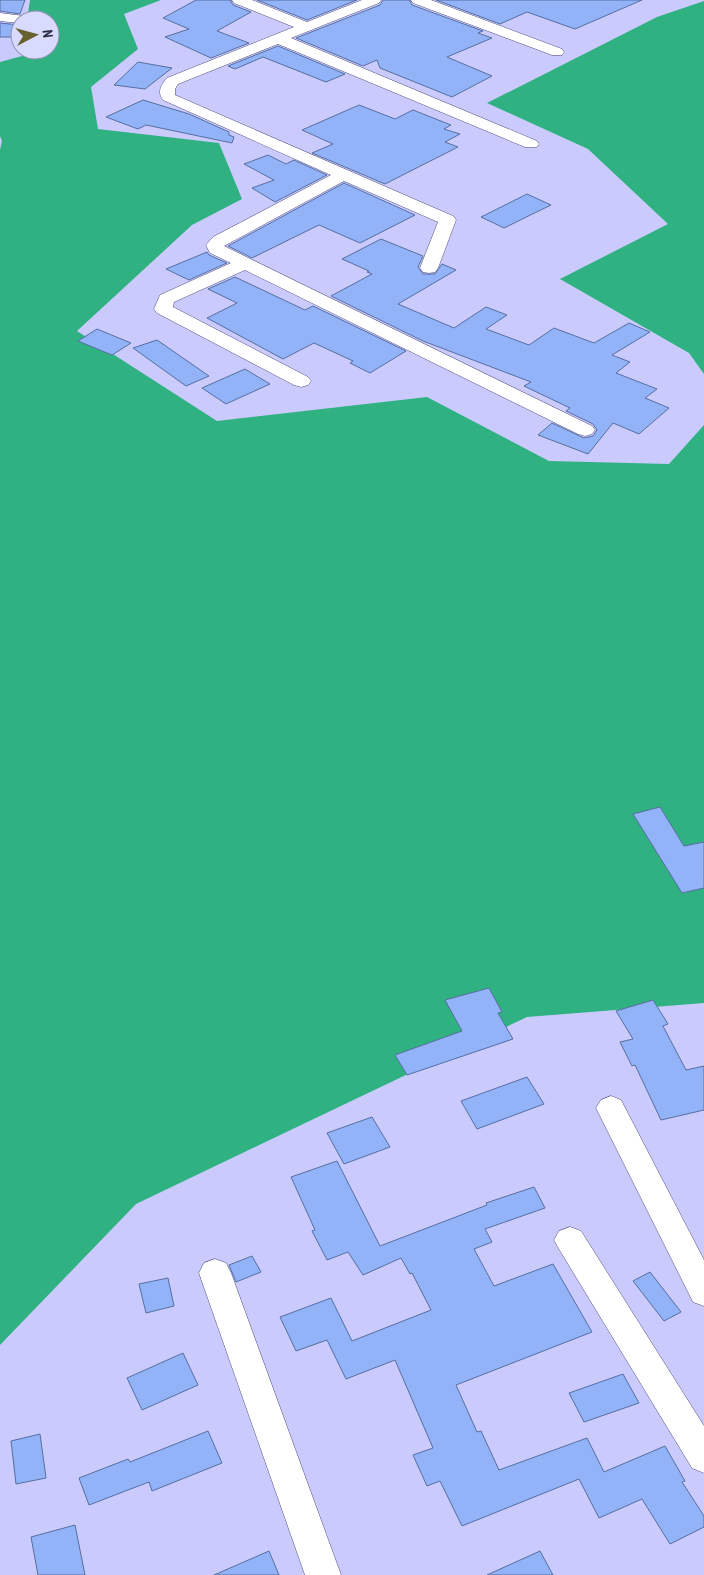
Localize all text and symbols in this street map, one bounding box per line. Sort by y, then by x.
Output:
north arrow [10,10,60,60]
text: N [39,29,57,38]

